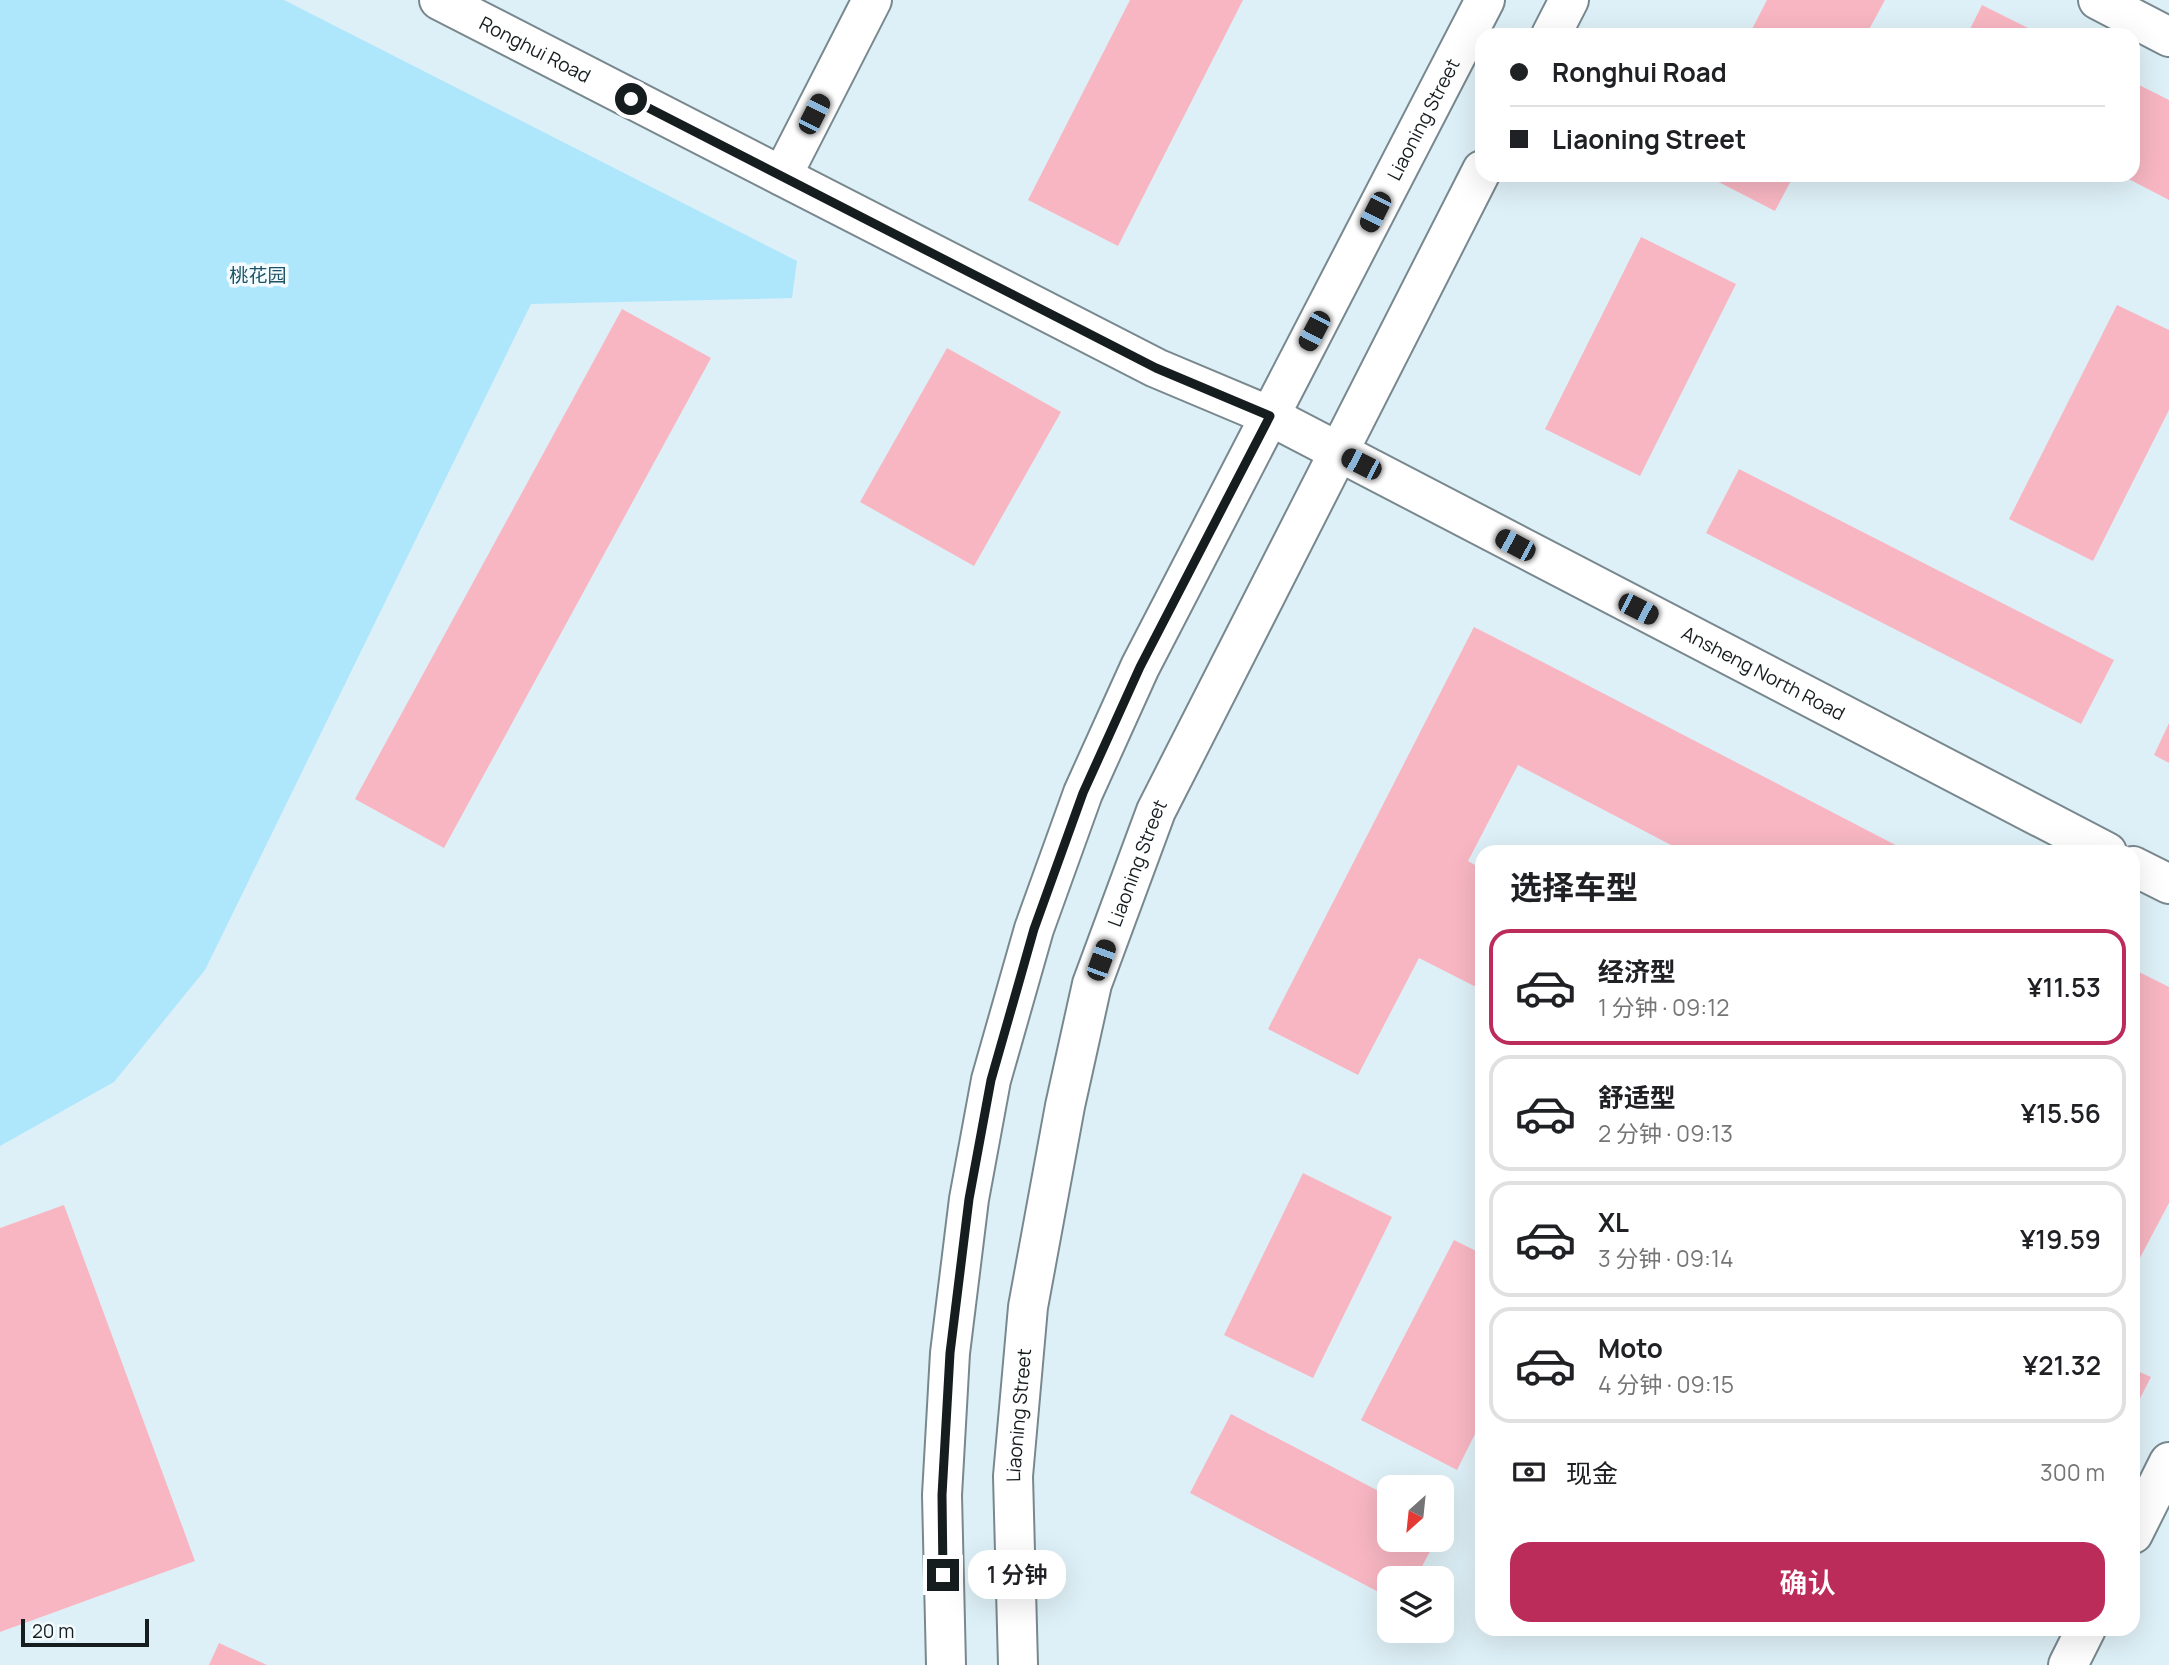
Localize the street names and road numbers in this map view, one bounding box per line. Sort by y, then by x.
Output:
street label: Ronghui Road [475,10,595,89]
street label: Liaoning Street [1381,54,1466,185]
street label: Ansheng North Road [1677,620,1850,726]
street label: Liaoning Street [1101,795,1173,930]
street label: Liaoning Street [1000,1347,1037,1482]

